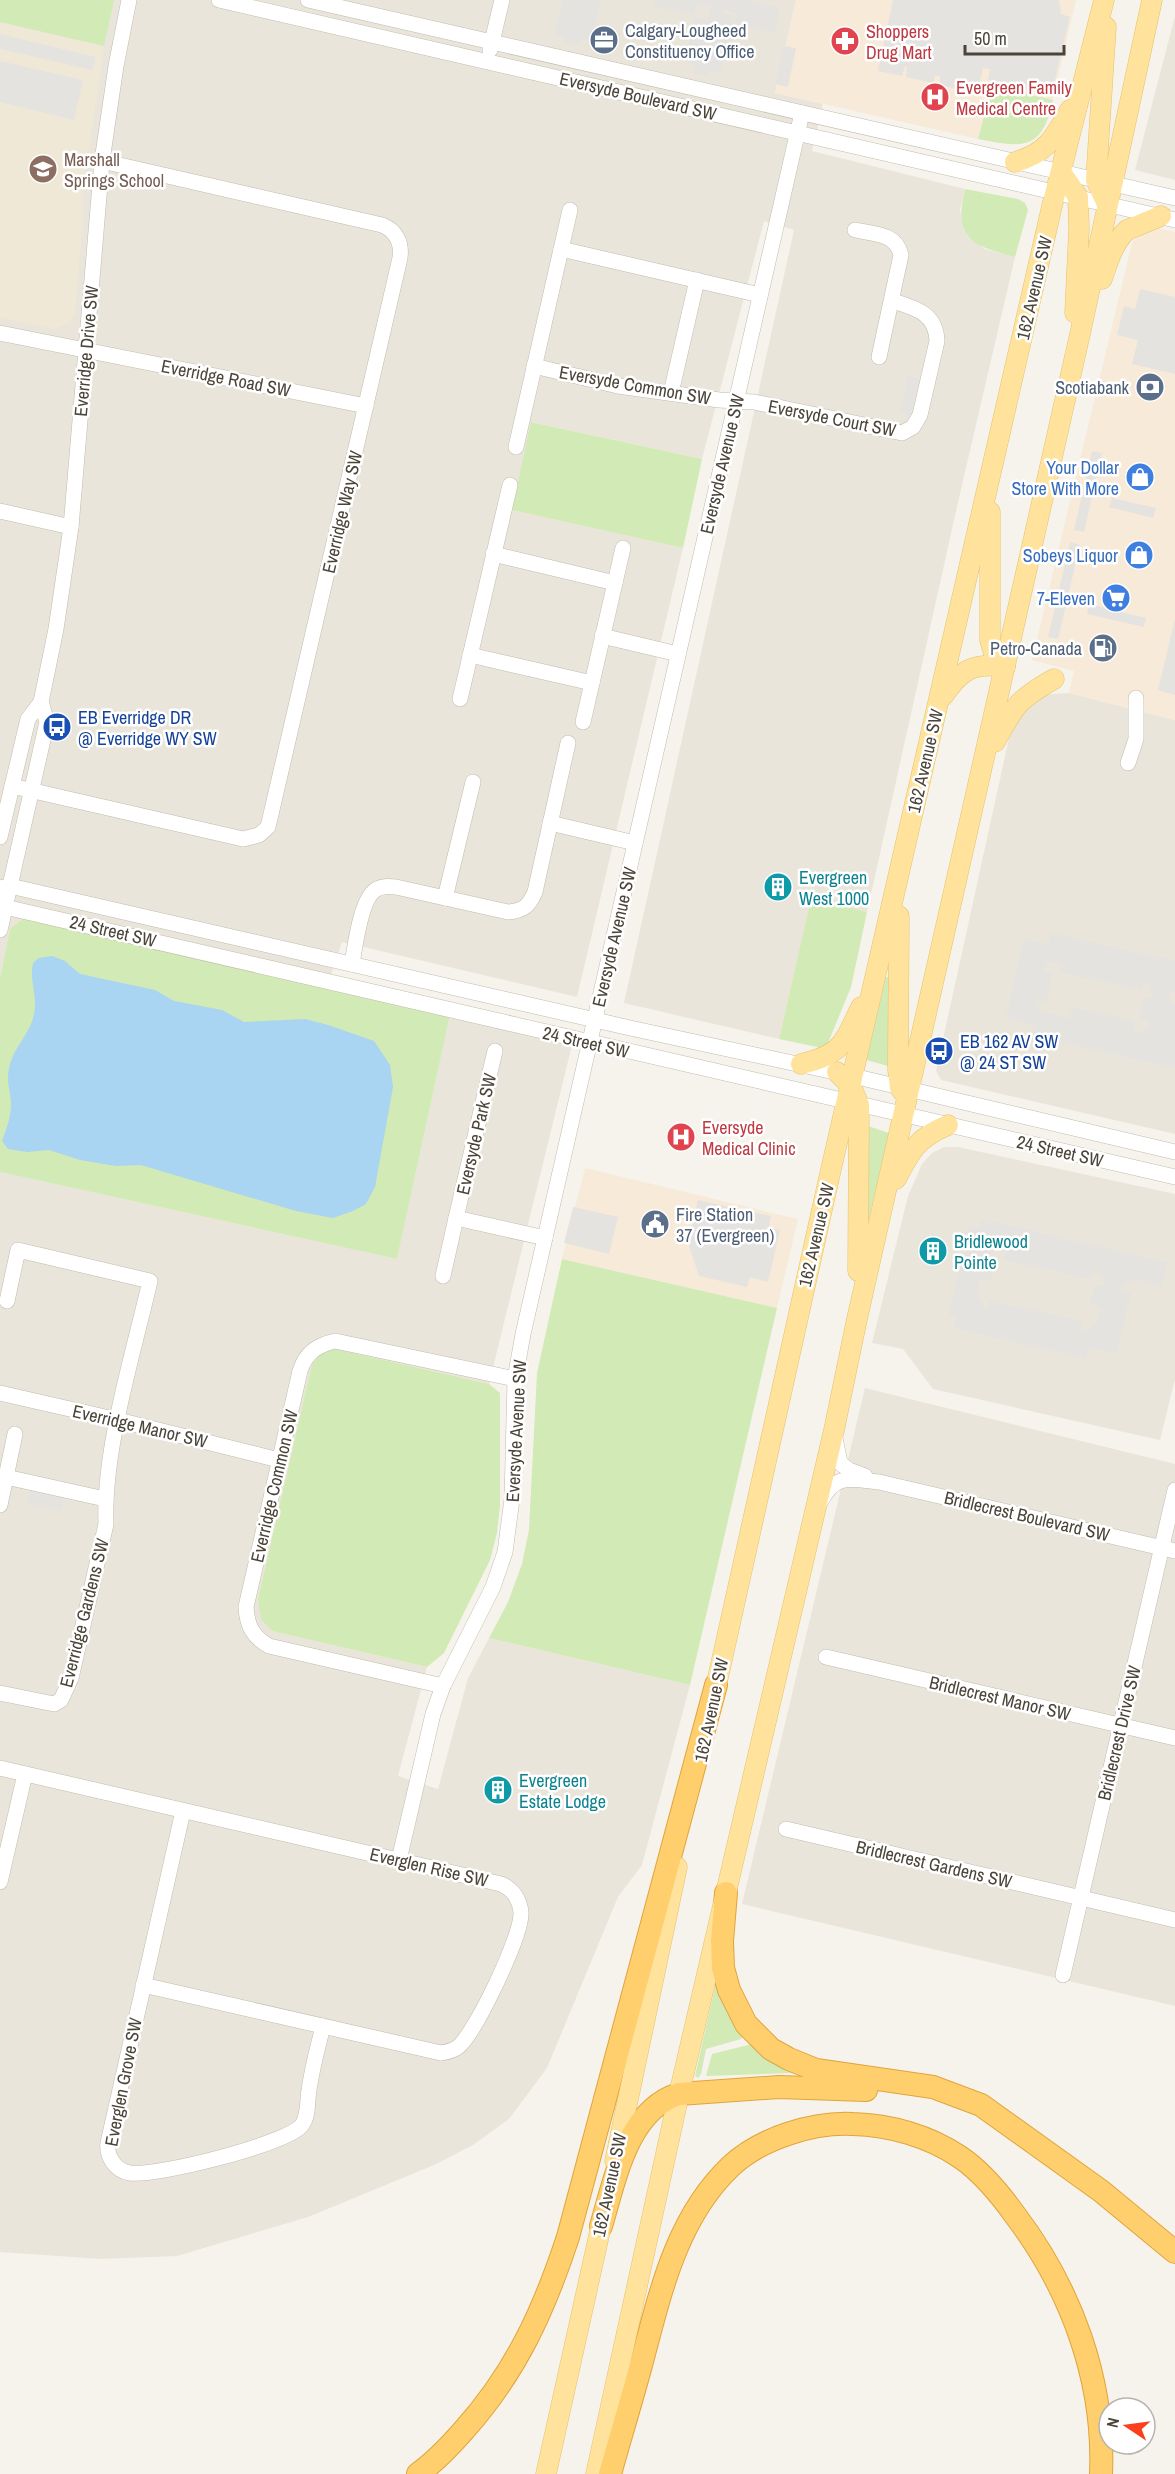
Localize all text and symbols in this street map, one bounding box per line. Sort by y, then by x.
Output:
place label: Calgary-Lougheed Constituency Office [625,18,754,64]
scale bar [965,18,1064,56]
place label: Shoppers Drug Mart [866,19,932,65]
office icon: Calgary-Lougheed Constituency Office [588,24,620,56]
pharmacy icon: Shoppers Drug Mart [829,25,861,57]
text: 50 m [974,26,1007,51]
street label: Eversyde Boulevard SW [557,66,719,126]
place label: Evergreen Family Medical Centre [956,75,1072,121]
hospital icon: Evergreen Family Medical Centre [919,81,951,113]
place label: Marshall Springs School [64,147,164,193]
school or university icon: Marshall Springs School [27,153,59,185]
street label: 162 Avenue SW [1010,234,1058,342]
street label: Everridge Drive SW [68,284,104,417]
street label: Everridge Road SW [159,353,293,403]
street label: Eversyde Common SW [557,359,713,411]
bank icon: Scotiabank [1134,371,1166,403]
place label: Scotiabank [1055,375,1130,400]
street label: Eversyde Avenue SW [694,392,750,536]
street label: Eversyde Court SW [766,393,898,443]
street label: Everridge Way SW [316,448,368,576]
place label: Your Dollar Store With More [1012,455,1119,501]
shop icon: Your Dollar Store With More [1124,461,1156,493]
shop icon: Sobeys Liquor [1123,539,1155,571]
place label: Sobeys Liquor [1023,543,1118,568]
supermarket icon: 7-Eleven [1100,582,1132,614]
place label: 7-Eleven [1037,586,1095,611]
fuel station icon: Petro-Canada [1087,632,1119,664]
place label: Petro-Canada [990,636,1082,661]
place label: EB Everridge DR @ Everridge WY SW [78,705,217,751]
street label: 162 Avenue SW [901,707,949,815]
bus stop icon: EB Everridge DR @ Everridge WY SW [41,711,73,743]
street label: Eversyde Avenue SW [586,865,642,1009]
place label: Evergreen West 1000 [799,865,869,911]
building icon: Evergreen West 1000 [762,871,794,903]
street label: 24 Street SW [67,909,159,953]
street label: 24 Street SW [540,1020,632,1064]
place label: EB 162 AV SW @ 24 ST SW [960,1029,1058,1075]
bus stop icon: EB 162 AV SW @ 24 ST SW [923,1035,955,1067]
street label: Eversyde Park SW [450,1071,502,1197]
place label: Eversyde Medical Clinic [702,1115,796,1161]
hospital icon: Eversyde Medical Clinic [665,1121,697,1153]
street label: 24 Street SW [1014,1129,1106,1173]
street label: 162 Avenue SW [792,1181,840,1289]
place label: Fire Station 37 (Evergreen) [676,1202,775,1248]
public building icon: Fire Station 37 (Evergreen) [639,1208,671,1240]
place label: Bridlewood Pointe [954,1229,1028,1275]
building icon: Bridlewood Pointe [917,1235,949,1267]
street label: Eversyde Avenue SW [500,1359,532,1503]
street label: Everridge Manor SW [70,1398,210,1454]
street label: Everridge Common SW [244,1407,304,1565]
street label: Bridlecrest Boulevard SW [942,1485,1112,1547]
street label: Everridge Gardens SW [53,1536,115,1690]
street label: 162 Avenue SW [688,1656,734,1764]
street label: Bridlecrest Drive SW [1091,1663,1147,1803]
street label: Bridlecrest Manor SW [927,1670,1073,1726]
place label: Evergreen Estate Lodge [519,1768,606,1814]
building icon: Evergreen Estate Lodge [482,1774,514,1806]
street label: Bridlecrest Gardens SW [854,1834,1014,1894]
street label: Everglen Rise SW [367,1841,491,1893]
street label: Everglen Grove SW [98,2016,148,2148]
street label: 162 Avenue SW [586,2131,632,2239]
north arrow [1097,2396,1157,2456]
text: N [1101,2416,1124,2430]

